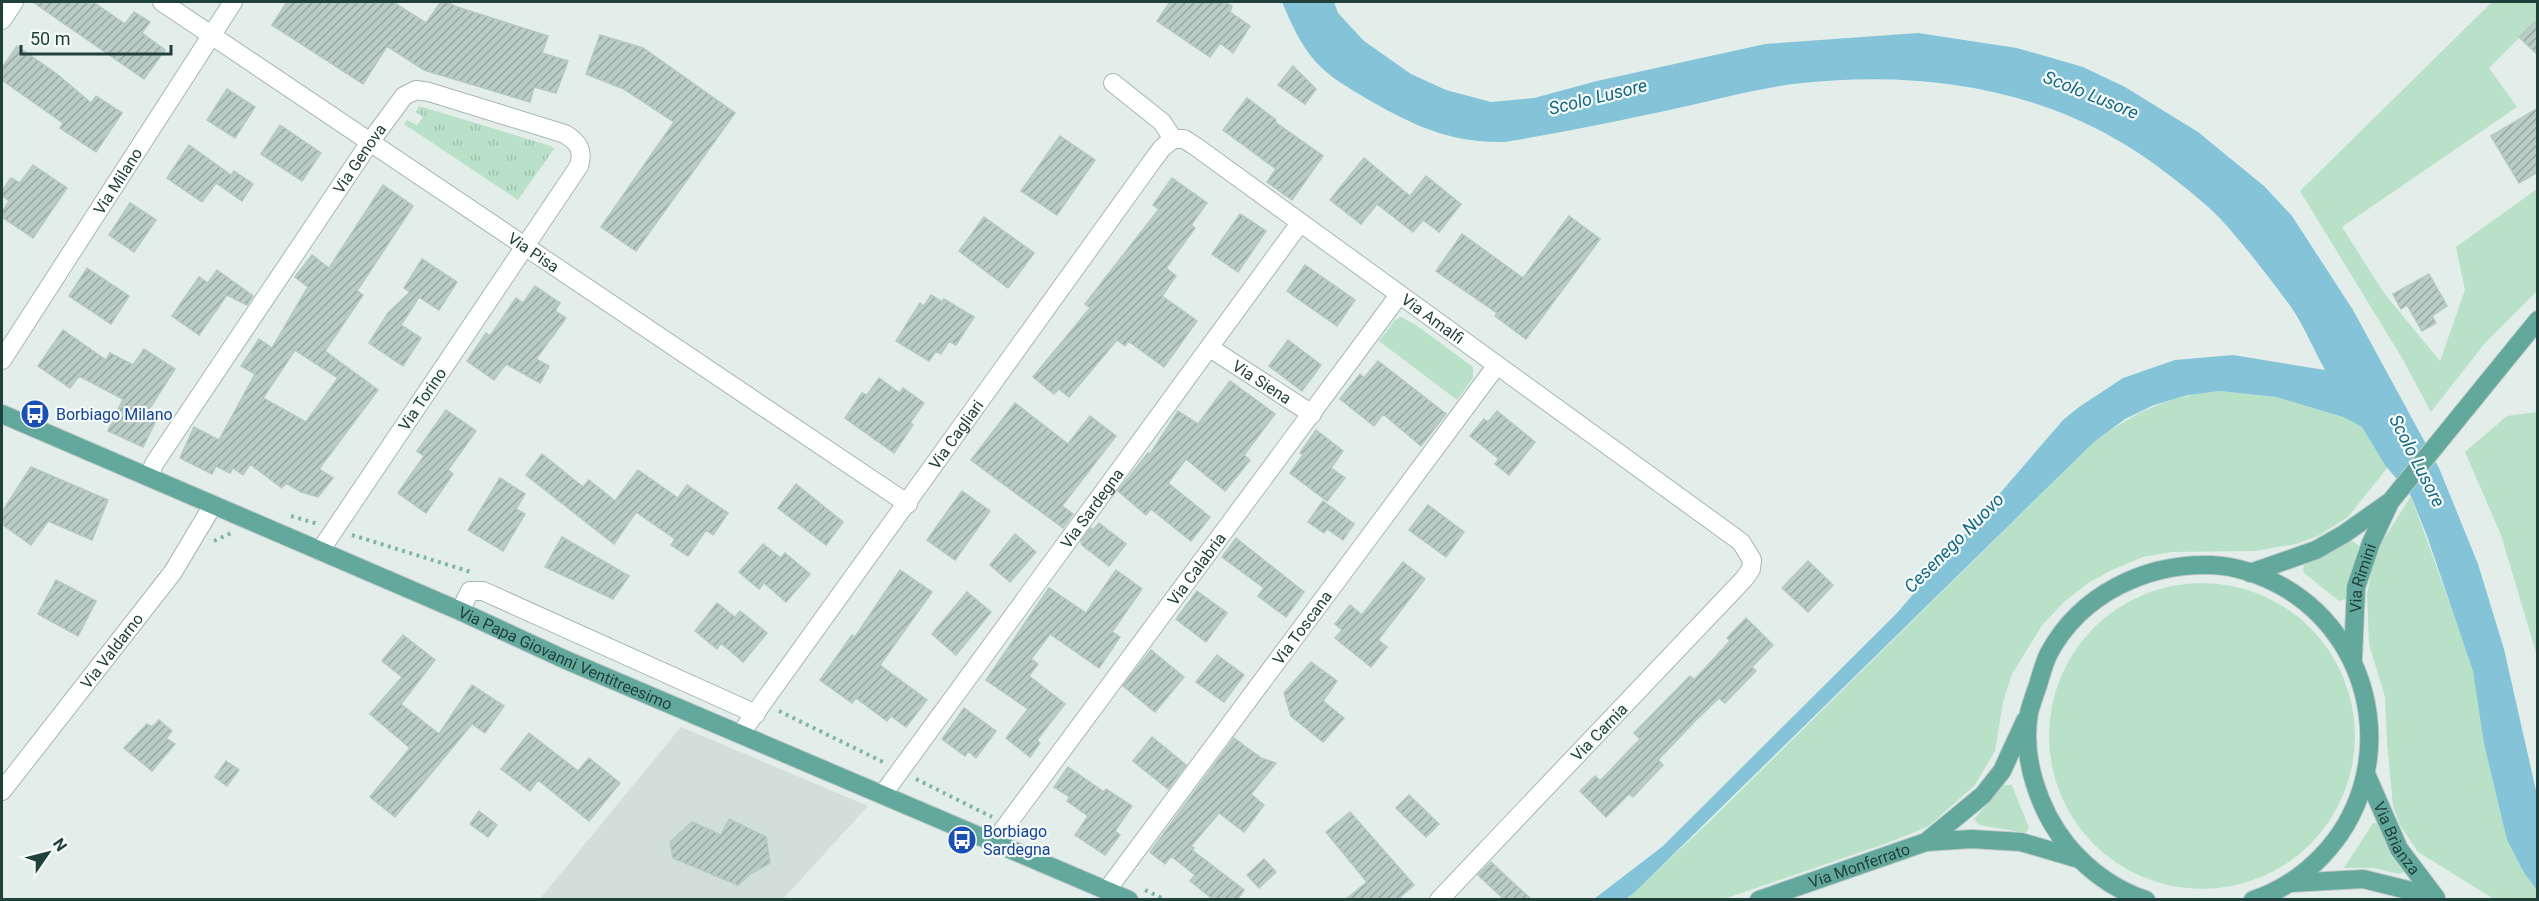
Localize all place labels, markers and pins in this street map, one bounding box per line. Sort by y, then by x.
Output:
bus stop icon: Borbiago Milano [19,398,51,430]
place label: Borbiago Milano [56,405,173,424]
place label: Borbiago Sardegna [983,822,1051,859]
bus stop icon: Borbiago Sardegna [946,824,978,856]

